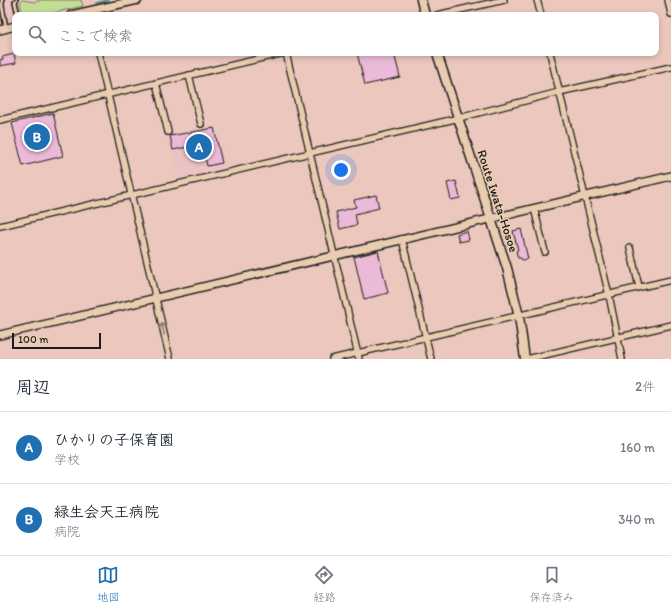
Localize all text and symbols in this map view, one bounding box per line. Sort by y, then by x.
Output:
search box [12,12,659,56]
icon: search [26,23,48,45]
text: ここで検索 [58,27,133,45]
pin: B [24,122,50,152]
pin: A [186,132,212,162]
street label: Route Iwata-Hosoe [474,148,522,254]
your location [331,160,351,180]
one-way arrow [158,323,166,336]
scale bar [12,331,101,350]
text: 100 m [18,333,48,346]
text: 周辺 [16,377,50,397]
text: 2件 [635,379,655,394]
text: ひかりの子保育園 [54,431,174,449]
text: A [25,440,33,455]
text: 160 m [620,440,655,455]
text: 学校 [54,452,80,467]
text: 緑生会天王病院 [54,503,159,521]
text: B [25,512,33,527]
text: 340 m [618,512,655,527]
text: 病院 [54,524,80,539]
tab: 地図 [97,564,119,604]
tab: 経路 [313,564,335,604]
tab: 保存済み [530,564,574,604]

